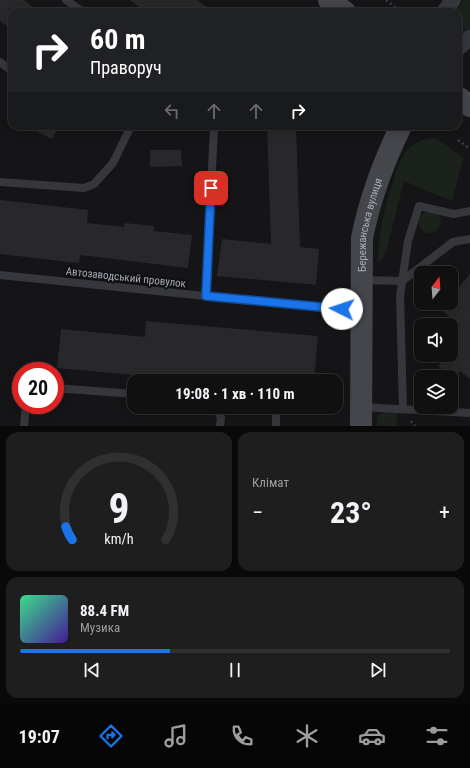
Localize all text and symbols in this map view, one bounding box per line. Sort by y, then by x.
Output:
text: 60 m [90,23,146,56]
icon: right [24,24,76,76]
text: Праворуч [90,57,162,78]
icon: left [161,100,183,122]
icon: ahead [203,100,225,122]
icon: ahead [245,100,267,122]
icon: right [287,100,309,122]
pin [194,171,228,205]
street label: Бережанська вулиця [356,176,385,272]
icon: arrive [200,177,222,199]
street label: Автозаводський провулок [65,265,187,290]
north arrow [414,266,458,310]
map controls [414,266,458,414]
position arrow [321,288,363,330]
button: sound [414,318,458,362]
speed limit sign: 20 [12,362,64,414]
button: layers [414,370,458,414]
text: 19:08 · 1 хв · 110 m [175,385,295,403]
text: Клімат [252,475,289,490]
text: 9 [108,483,130,532]
text: 23° [330,495,372,530]
text: − [252,500,263,525]
text: + [439,500,450,525]
text: km/h [104,530,134,546]
text: 88.4 FM [80,602,129,620]
text: Музика [80,620,120,635]
icon: previous [81,659,103,681]
icon: pause [224,659,246,681]
icon: next [367,659,389,681]
icon: directions [97,722,125,750]
icon: music [162,722,190,750]
icon: phone [228,722,256,750]
icon: climate [293,722,321,750]
icon: car [358,722,386,750]
icon: filters [423,722,451,750]
text: 19:07 [19,726,60,747]

